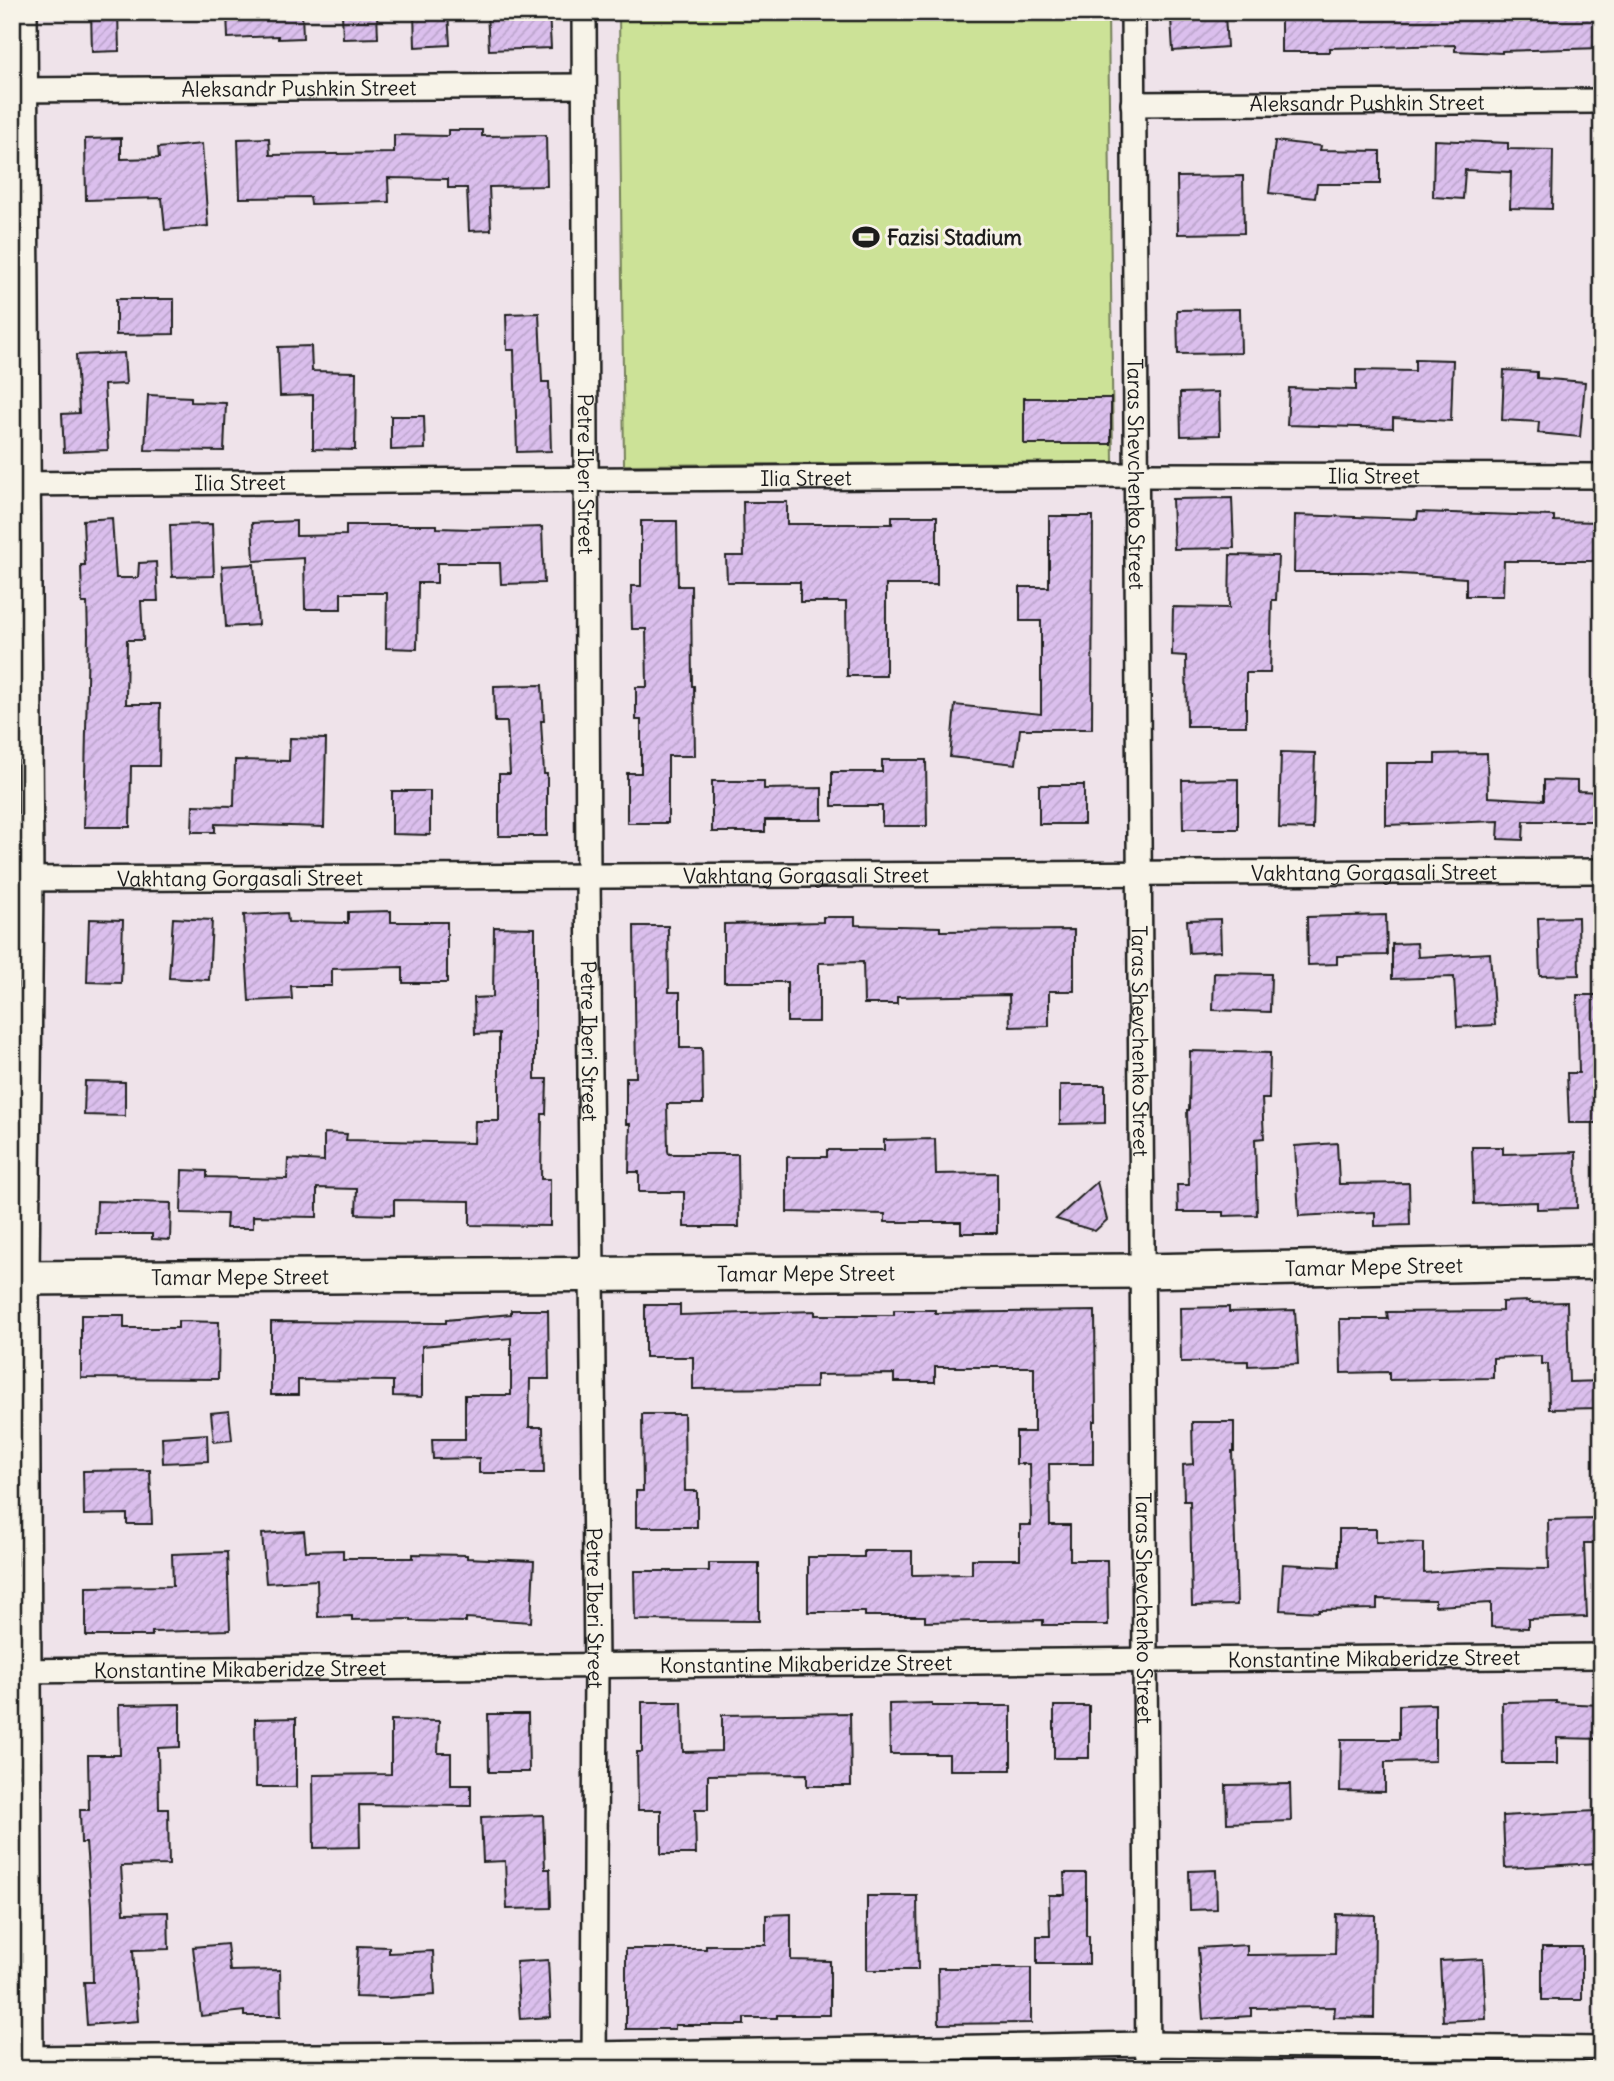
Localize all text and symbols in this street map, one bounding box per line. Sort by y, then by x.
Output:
street label: Aleksandr Pushkin Street [181,74,417,102]
street label: Aleksandr Pushkin Street [1249,88,1485,117]
sports icon: Fazisi Stadium [851,222,881,252]
place label: Fazisi Stadium [887,224,1023,251]
street label: Taras Shevchenko Street [1122,358,1151,590]
street label: Petre Iberi Street [572,393,600,555]
street label: Ilia Street [1328,462,1420,489]
street label: Ilia Street [760,464,852,492]
street label: Ilia Street [194,468,286,496]
street label: Vakhtang Gorgasali Street [1251,858,1497,886]
street label: Vakhtang Gorgasali Street [683,861,929,889]
street label: Vakhtang Gorgasali Street [117,864,363,892]
street label: Taras Shevchenko Street [1126,925,1155,1157]
street label: Petre Iberi Street [575,960,604,1122]
street label: Tamar Mepe Street [1285,1251,1463,1282]
street label: Tamar Mepe Street [717,1259,895,1287]
street label: Tamar Mepe Street [151,1263,329,1291]
street label: Taras Shevchenko Street [1130,1492,1159,1724]
street label: Petre Iberi Street [581,1527,610,1689]
street label: Konstantine Mikaberidze Street [1228,1643,1520,1673]
street label: Konstantine Mikaberidze Street [660,1649,952,1678]
street label: Konstantine Mikaberidze Street [94,1654,386,1684]

